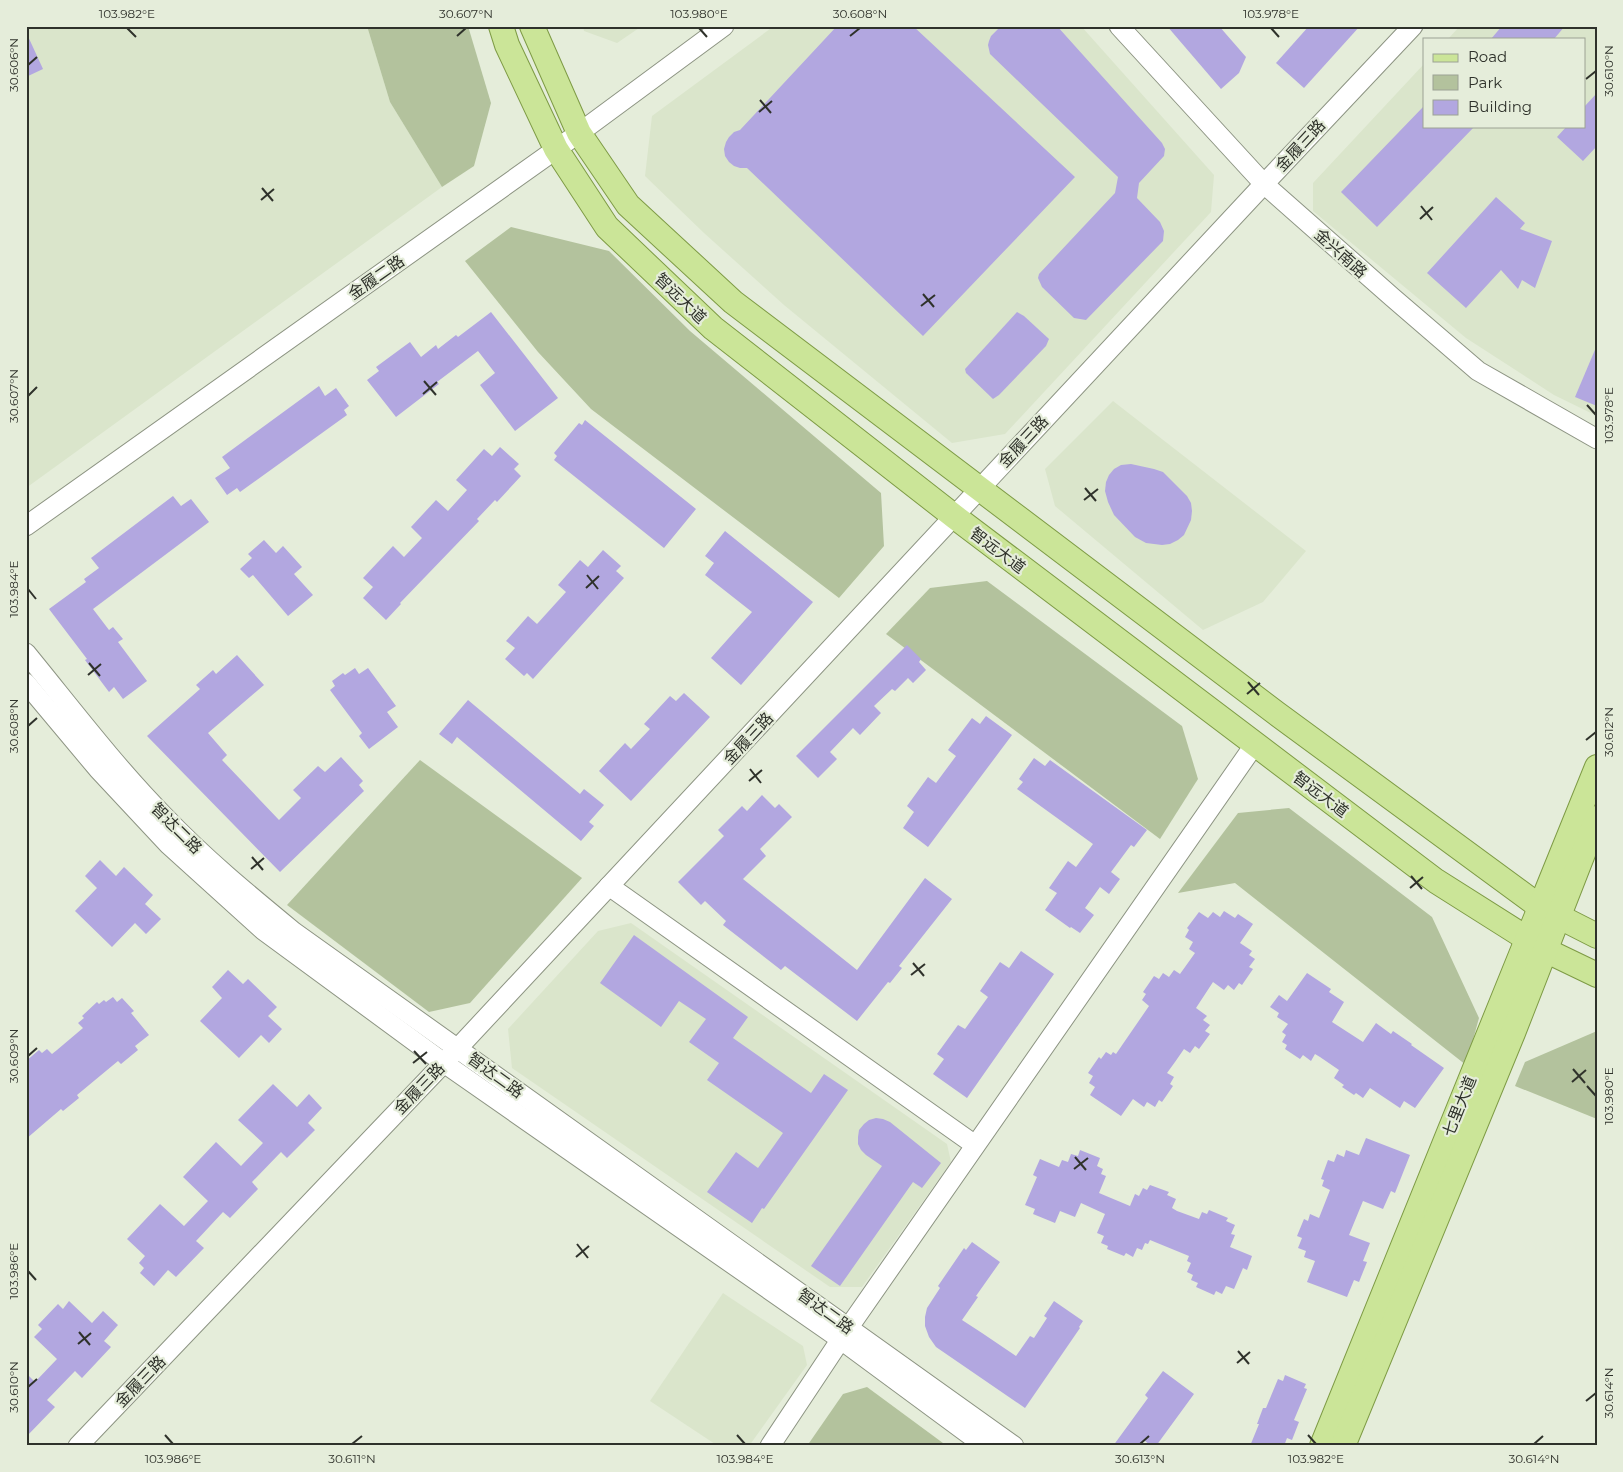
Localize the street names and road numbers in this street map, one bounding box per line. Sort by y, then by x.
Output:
street label: 金履三路 [1272,115,1329,175]
street label: 金兴南路 [1311,225,1371,282]
street label: 金履二路 [345,251,408,304]
street label: 智远大道 [651,269,710,327]
street label: 金履三路 [995,411,1052,471]
street label: 智远大道 [966,524,1029,577]
street label: 金履三路 [720,708,777,768]
street label: 智远大道 [1289,768,1352,821]
street label: 智达二路 [147,799,206,858]
street label: 智达二路 [464,1049,527,1102]
street label: 金履三路 [390,1059,448,1118]
street label: 七里大道 [1439,1073,1480,1139]
street label: 智达二路 [794,1285,857,1338]
street label: 金履三路 [111,1352,169,1411]

